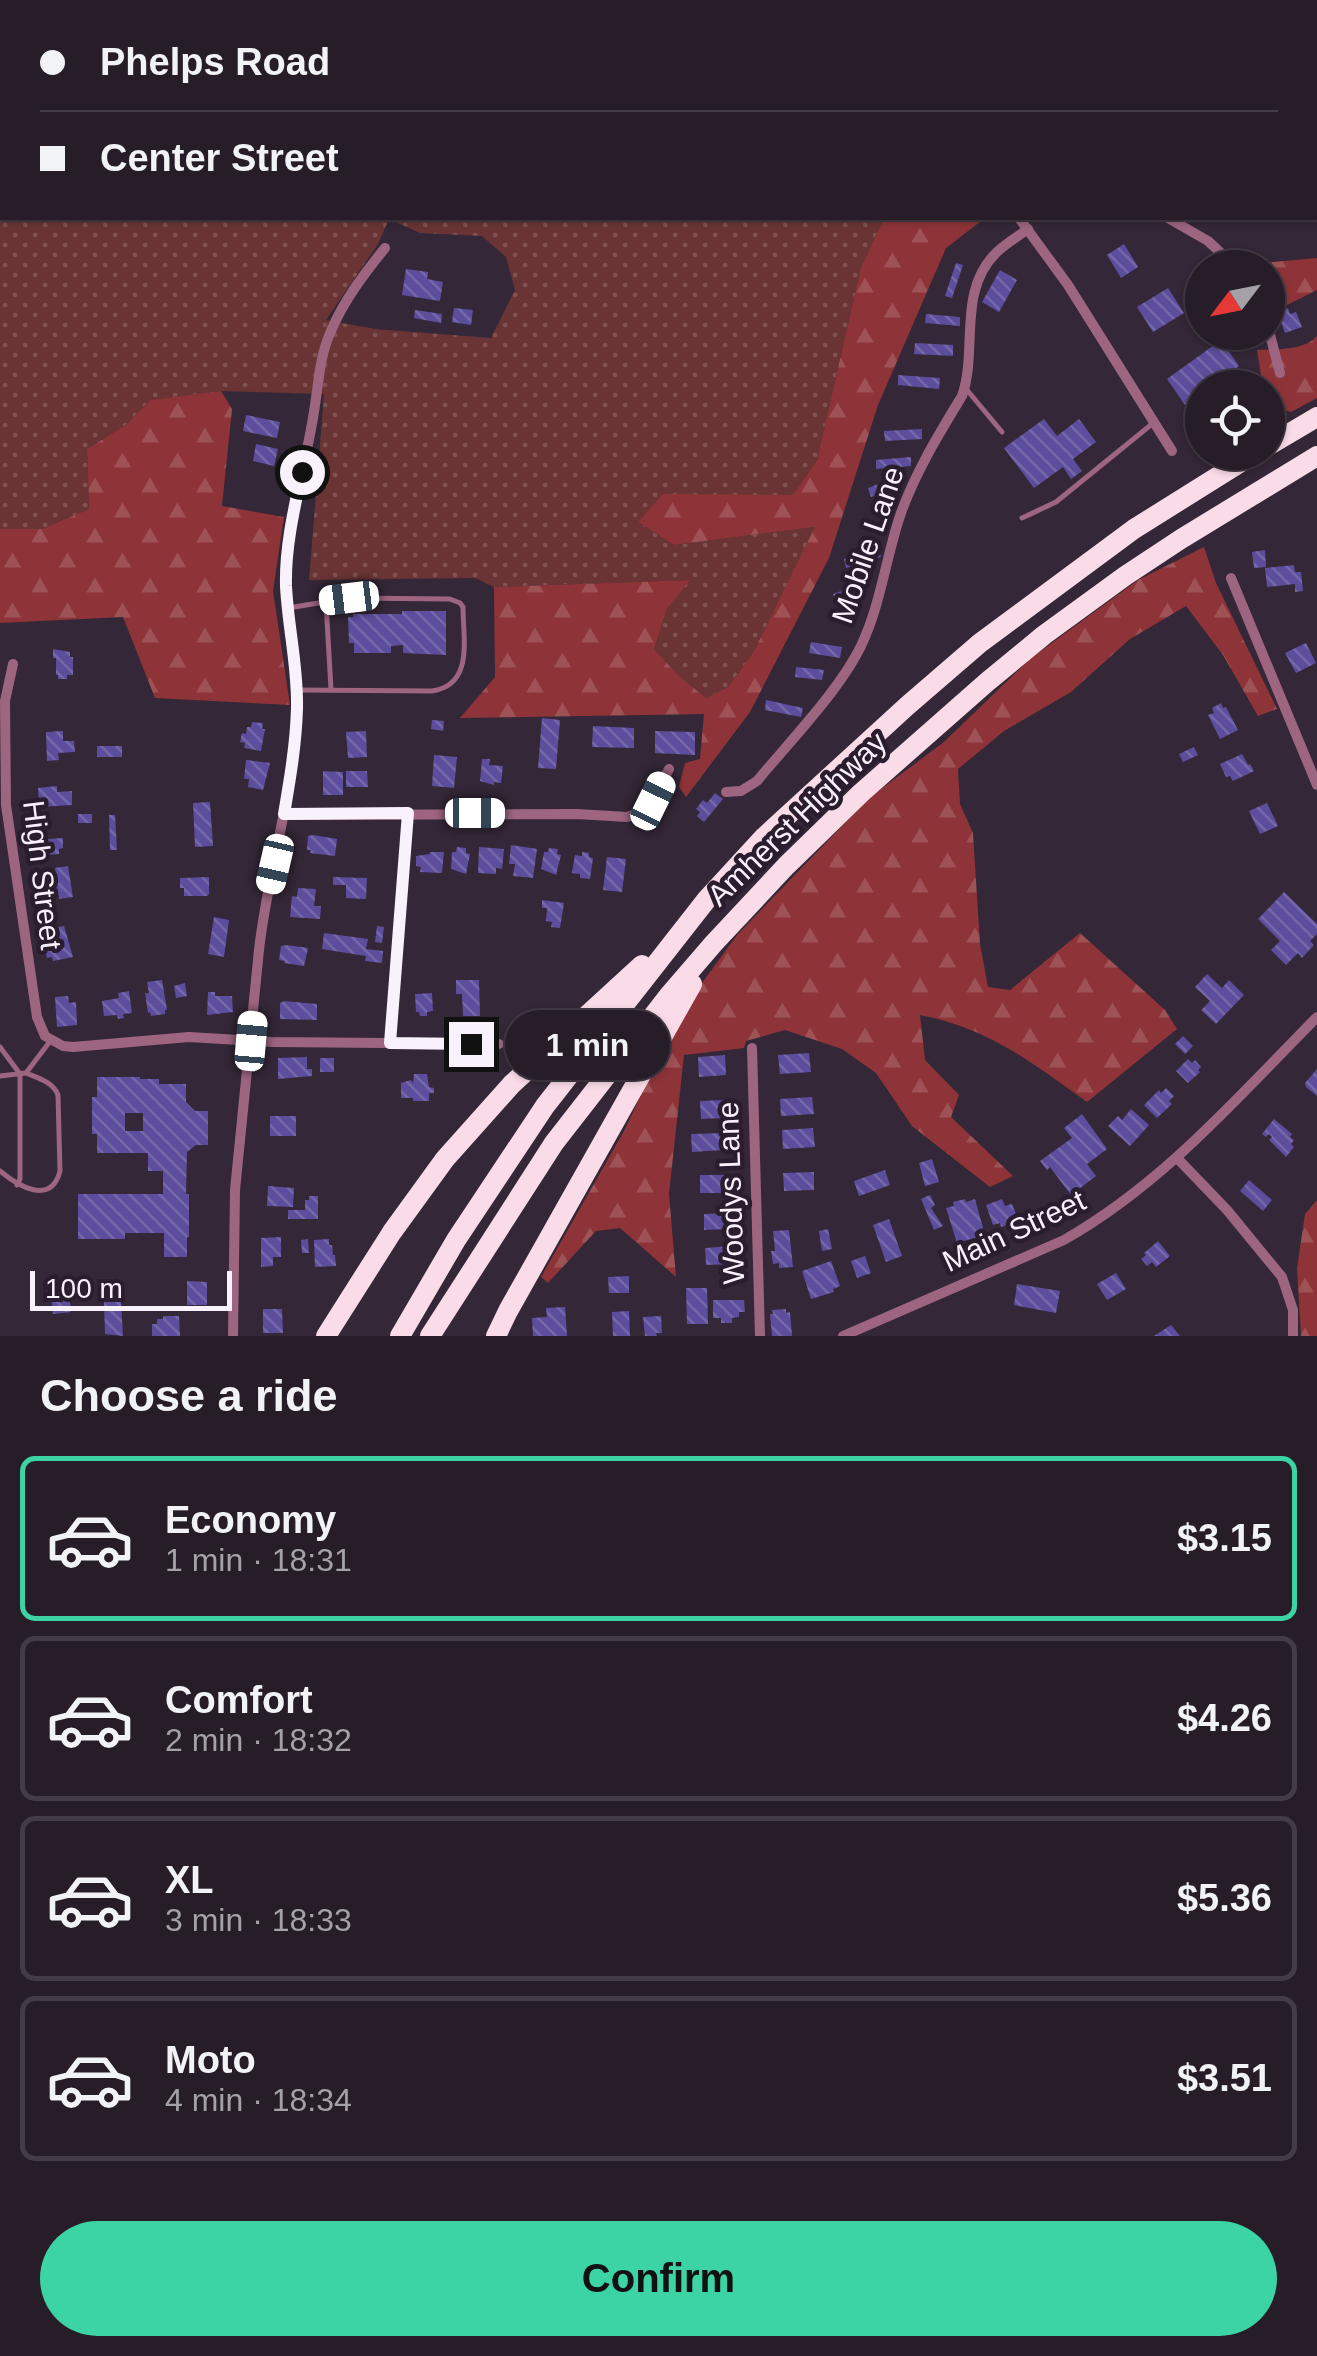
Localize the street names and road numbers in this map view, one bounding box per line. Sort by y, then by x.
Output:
street label: Mobile Lane [825,462,910,627]
street label: Amherst Highway [701,725,893,912]
street label: High Street [17,798,68,952]
street label: Woodys Lane [711,1101,750,1285]
street label: Main Street [937,1183,1091,1278]

